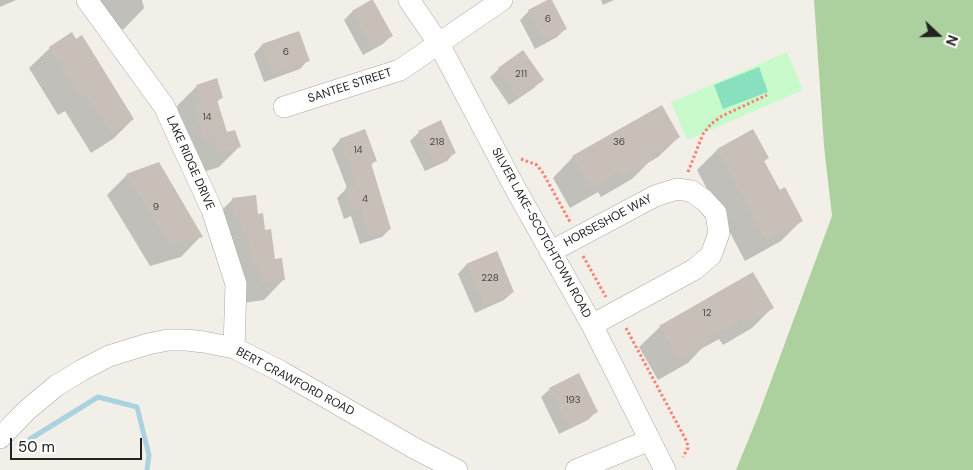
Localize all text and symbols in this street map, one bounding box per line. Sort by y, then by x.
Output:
north arrow [913,10,963,60]
house number: 6 [545,13,551,25]
text: N [942,32,962,48]
house number: 6 [283,46,289,58]
street label: SANTEE STREET [306,66,394,106]
house number: 211 [515,68,527,80]
house number: 14 [202,111,212,123]
street label: LAKE RIDGE DRIVE [163,114,217,212]
house number: 218 [430,136,444,148]
house number: 36 [613,136,625,148]
house number: 14 [353,144,363,156]
street label: SILVER LAKE-SCOTCHTOWN ROAD [488,145,594,321]
street label: HORSESHOE WAY [562,192,654,250]
house number: 4 [362,193,368,205]
house number: 9 [153,201,159,213]
house number: 228 [481,272,499,284]
house number: 12 [703,307,711,319]
street label: BERT CRAWFORD ROAD [233,345,357,419]
house number: 193 [565,394,581,406]
scale bar [12,428,145,460]
text: 50 m [18,437,55,457]

